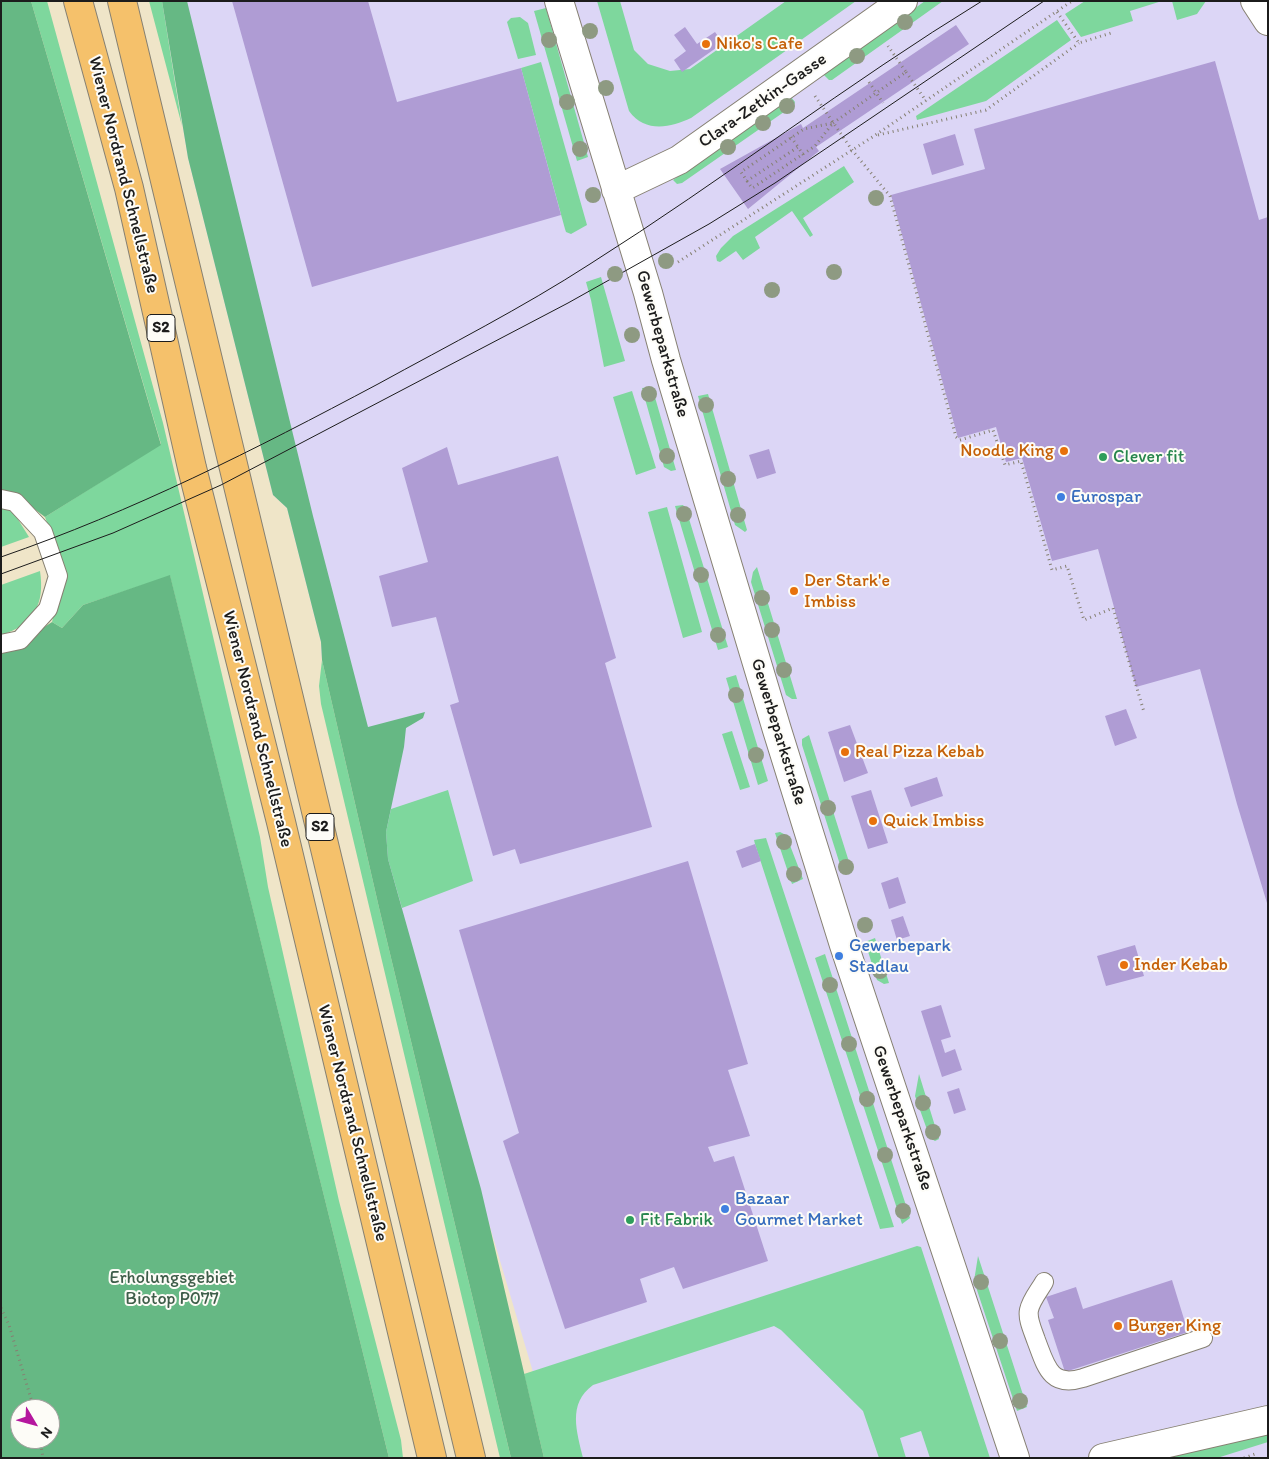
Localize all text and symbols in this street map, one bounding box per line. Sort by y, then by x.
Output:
place label: Niko's Cafe [716,33,803,55]
marker: Niko's Cafe [700,38,712,50]
street label: Clara-Zetkin-Gasse [695,49,831,153]
street label: Wiener Nordrand Schnellstraße [83,54,163,296]
street label: Gewerbeparkstraße [631,268,693,420]
road number: S2 [147,314,175,342]
place label: Noodle King [960,440,1054,462]
marker: Noodle King [1058,445,1070,457]
place label: Clever fit [1113,446,1185,468]
marker: Clever fit [1097,451,1109,463]
place label: Eurospar [1071,486,1141,508]
marker: Eurospar [1055,491,1067,503]
place label: Der Stark'e Imbiss [804,570,890,612]
marker: Der Stark'e Imbiss [788,585,800,597]
street label: Wiener Nordrand Schnellstraße [217,608,297,850]
street label: Gewerbeparkstraße [745,656,811,808]
place label: Real Pizza Kebab [855,741,984,763]
marker: Real Pizza Kebab [839,746,851,758]
place label: Quick Imbiss [883,810,984,832]
road number: S2 [306,814,334,840]
marker: Quick Imbiss [867,815,879,827]
place label: Gewerbepark Stadlau [849,935,951,978]
marker: Gewerbepark Stadlau [833,950,845,962]
place label: Inder Kebab [1134,954,1228,976]
marker: Inder Kebab [1118,959,1130,971]
street label: Wiener Nordrand Schnellstraße [312,1002,392,1244]
street label: Gewerbeparkstraße [867,1043,937,1193]
place label: Bazaar Gourmet Market [735,1188,863,1230]
marker: Bazaar Gourmet Market [719,1203,731,1215]
place label: Fit Fabrik [640,1209,713,1231]
marker: Fit Fabrik [624,1214,636,1226]
park label: Erholungsgebiet Biotop P077 [110,1267,234,1310]
place label: Burger King [1128,1315,1221,1337]
marker: Burger King [1112,1320,1124,1332]
north arrow [10,1399,60,1449]
text: N [37,1424,56,1442]

